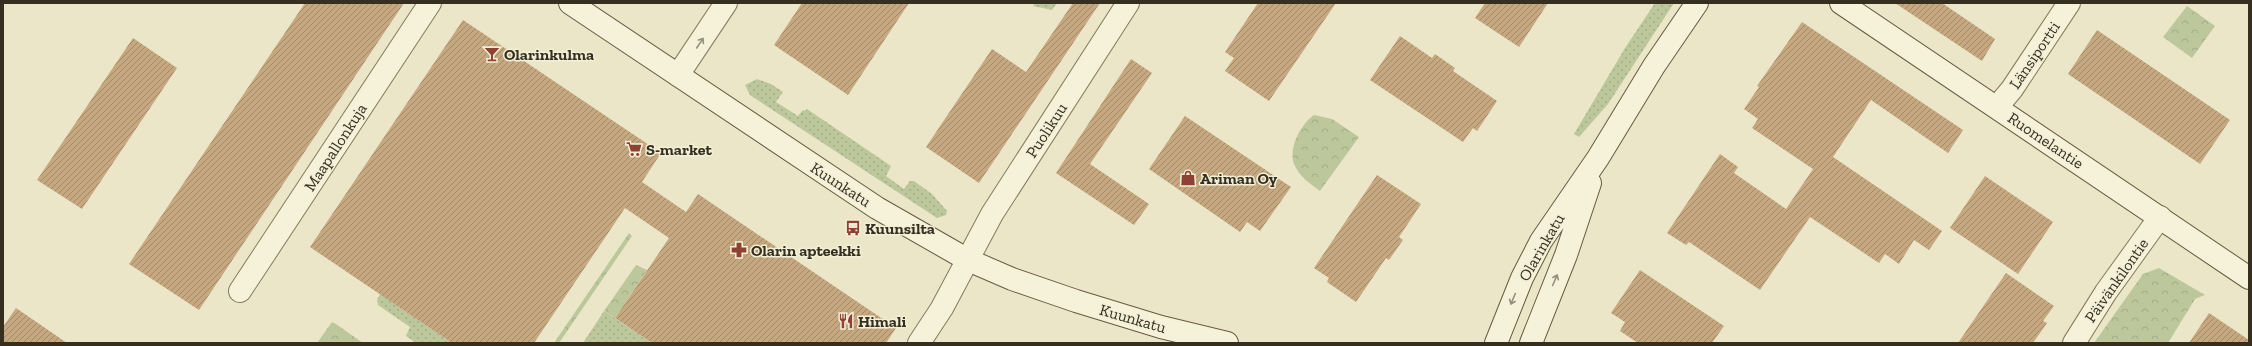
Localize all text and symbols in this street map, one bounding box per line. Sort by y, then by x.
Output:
street label: Länsiportti [2005,18,2064,93]
one-way arrow [695,37,704,48]
bar icon: Olarinkulma [483,45,501,63]
place label: Olarinkulma [504,45,594,64]
street label: Puolikuu [1022,99,1071,161]
street label: Maapallonkuja [300,100,371,195]
street label: Ruomelantie [2004,108,2087,173]
supermarket icon: S-market [625,140,643,158]
place label: S-market [646,140,712,159]
street label: Kuunkatu [807,158,875,211]
shop icon: Ariman Oy [1179,169,1197,187]
place label: Ariman Oy [1200,169,1278,188]
street label: Olarinkatu [1515,210,1568,284]
bus stop icon: Kuunsilta [844,219,862,237]
place label: Kuunsilta [865,219,935,238]
street label: Päivänkilontie [2080,234,2152,326]
pharmacy icon: Olarin apteekki [730,241,748,259]
place label: Olarin apteekki [751,241,861,260]
one-way arrow [1552,275,1559,287]
one-way arrow [1508,292,1516,304]
street label: Kuunkatu [1097,300,1168,337]
restaurant icon: Himali [837,312,855,330]
place label: Himali [858,312,907,331]

